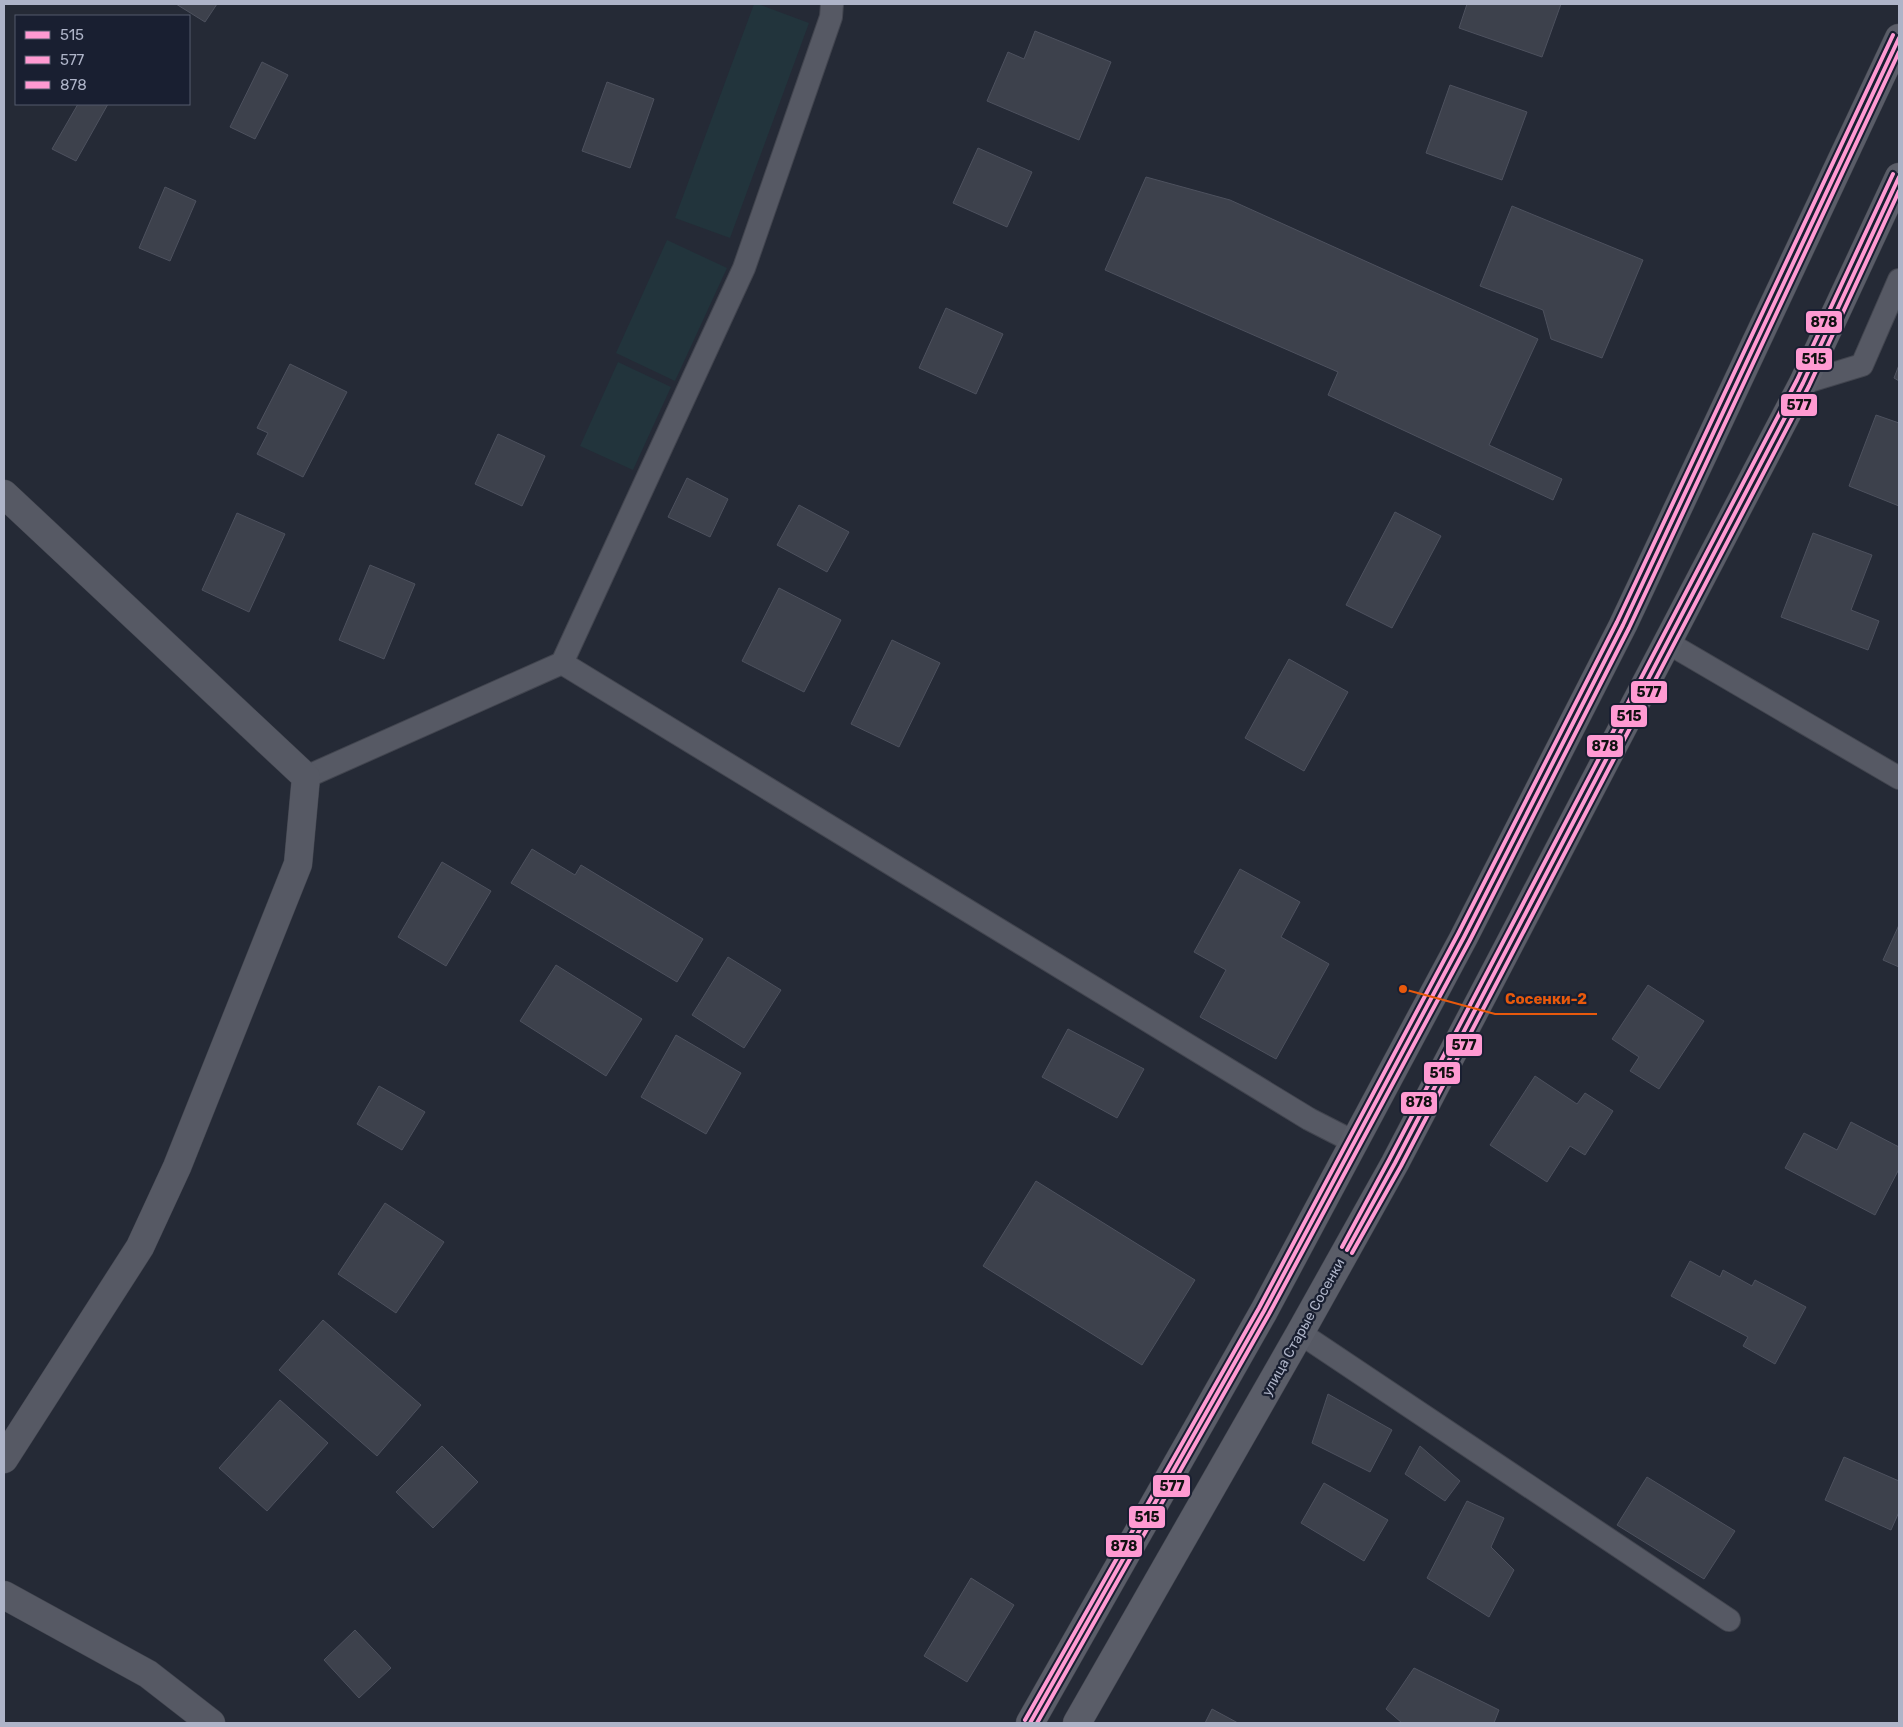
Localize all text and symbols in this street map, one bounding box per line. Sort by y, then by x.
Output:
legend [15,15,190,105]
text: 515 [60,26,84,44]
text: 577 [60,51,85,69]
text: 878 [60,76,87,94]
line badge: 878 [1805,310,1843,334]
text: 878 [1811,314,1837,331]
line badge: 515 [1795,347,1833,371]
text: 515 [1802,351,1826,368]
line badge: 577 [1780,393,1818,417]
text: 577 [1786,397,1812,414]
line badge: 577 [1630,680,1668,704]
text: 577 [1636,684,1662,701]
line badge: 515 [1610,704,1648,728]
text: 515 [1617,708,1641,725]
line badge: 878 [1586,734,1624,758]
text: 878 [1592,738,1618,755]
callout: Сосенки-2 [1495,984,1597,1014]
text: Сосенки-2 [1505,990,1587,1008]
line badge: 577 [1445,1033,1483,1057]
text: 577 [1451,1037,1477,1054]
line badge: 515 [1423,1061,1461,1085]
text: 515 [1430,1065,1454,1082]
line badge: 878 [1400,1091,1438,1115]
text: 878 [1406,1094,1432,1111]
street label: улица Старые Сосенки [1258,1255,1348,1399]
line badge: 577 [1152,1474,1191,1498]
text: 577 [1159,1478,1185,1495]
line badge: 515 [1128,1505,1166,1529]
text: 515 [1135,1509,1159,1526]
line badge: 878 [1105,1534,1143,1558]
text: 878 [1111,1538,1137,1555]

